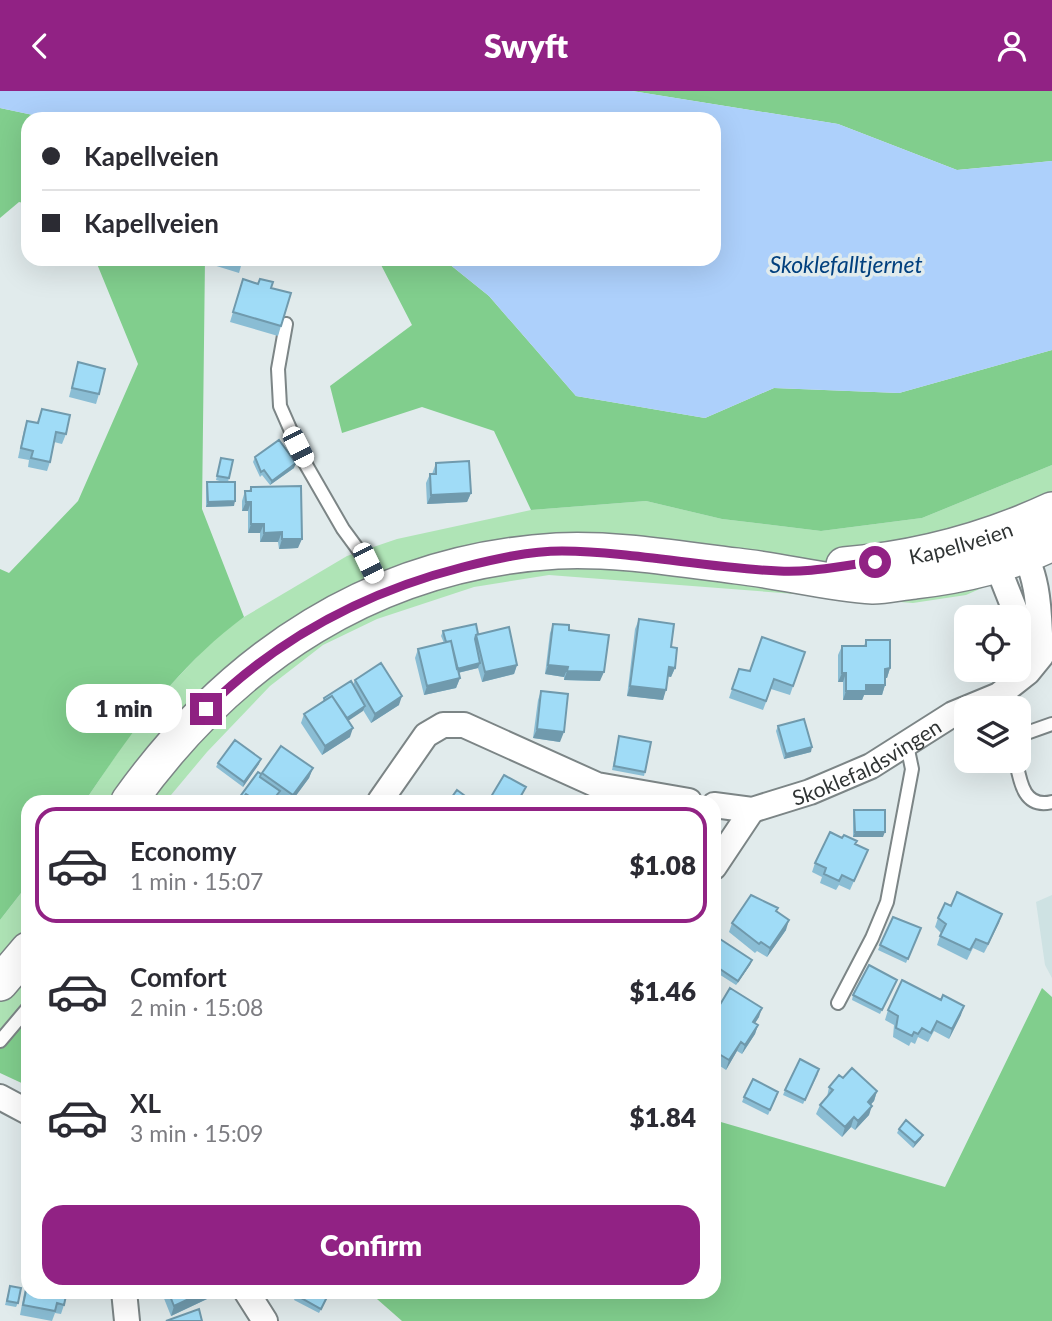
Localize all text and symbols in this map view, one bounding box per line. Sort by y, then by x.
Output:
text: Swyft [484,26,568,65]
icon: back [21,27,59,65]
icon: person [993,27,1031,65]
text: Kapellveien [84,140,219,172]
text: Kapellveien [84,207,219,239]
water label: Skoklefalltjernet [769,250,923,278]
car [280,424,317,470]
street label: Kapellveien [907,515,1016,568]
car [350,540,387,586]
route start [859,546,891,578]
map controls [954,605,1031,773]
button: locate [954,605,1031,682]
callout: 1 min [66,685,182,733]
route end [190,693,222,725]
text: 1 min [95,694,153,722]
button: layers [954,696,1031,773]
street label: Skoklefaldsvingen [789,713,945,809]
icon: car [46,834,109,897]
text: Economy [130,835,236,867]
text: $1.08 [629,849,696,881]
text: 1 min · 15:07 [130,867,263,895]
icon: car [46,960,109,1023]
text: Comfort [130,961,227,993]
text: $1.46 [629,975,696,1007]
text: 2 min · 15:08 [130,993,263,1021]
icon: car [46,1086,109,1149]
text: XL [130,1087,161,1119]
text: $1.84 [629,1101,696,1133]
text: 3 min · 15:09 [130,1119,263,1147]
button: Confirm [42,1205,700,1285]

